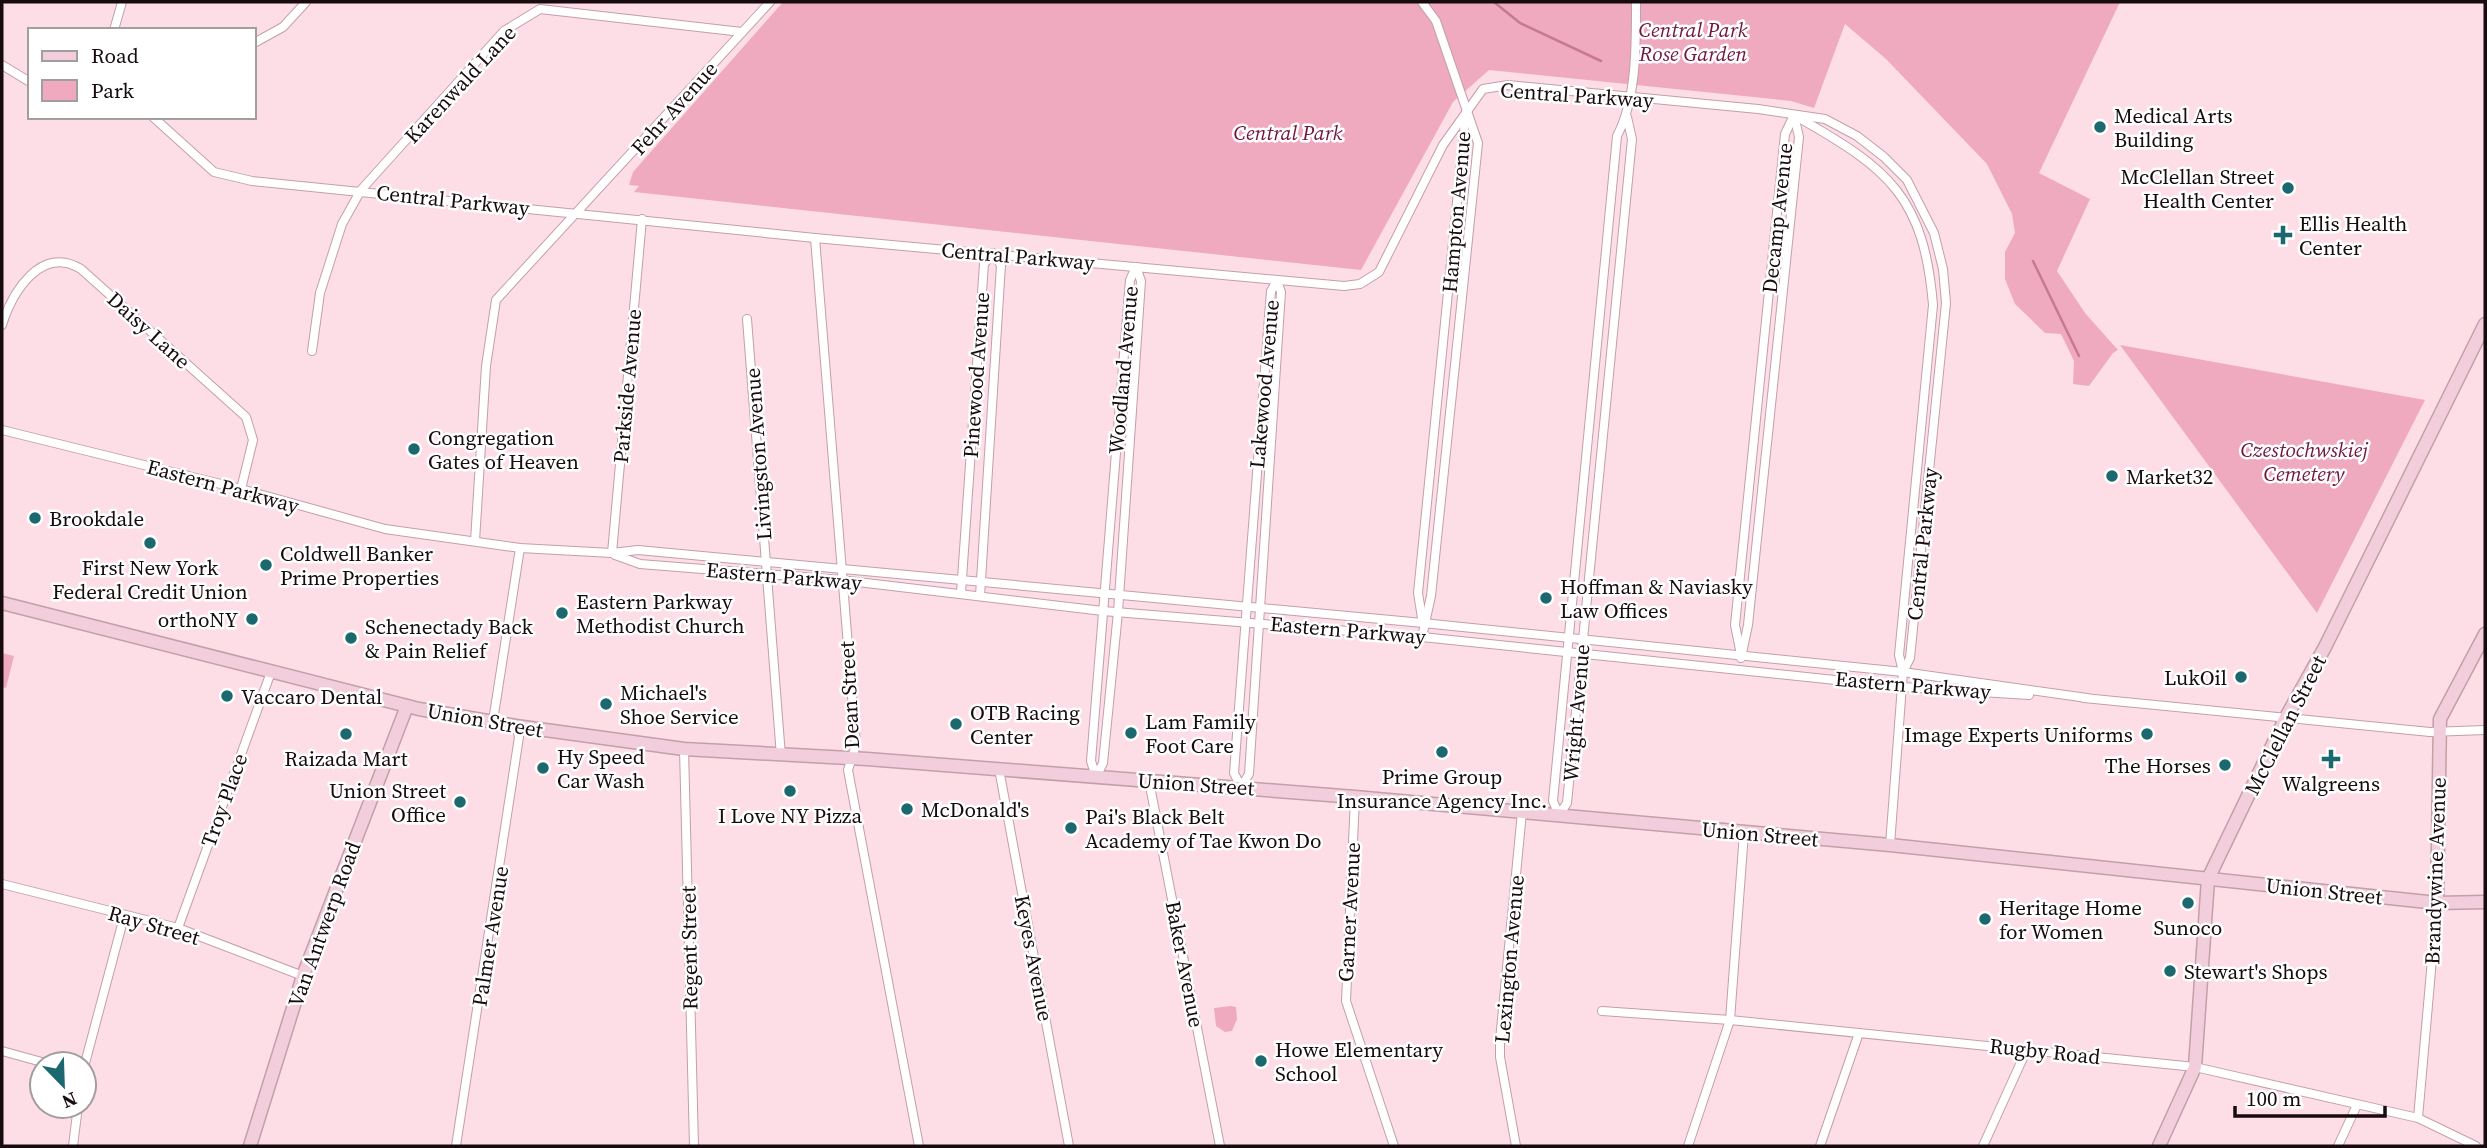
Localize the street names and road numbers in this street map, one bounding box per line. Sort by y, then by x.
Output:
street label: Karenwald Lane [398,19,522,149]
street label: Fehr Avenue [624,55,724,161]
street label: Central Parkway [1499,75,1655,115]
street label: Hampton Avenue [1434,130,1478,294]
street label: Decamp Avenue [1755,141,1799,295]
street label: Central Parkway [375,178,531,222]
street label: Central Parkway [940,235,1096,277]
street label: Daisy Lane [101,285,197,375]
street label: Woodland Avenue [1101,285,1145,455]
street label: Pinewood Avenue [956,291,996,459]
street label: Lakewood Avenue [1242,298,1286,470]
street label: Parkside Avenue [606,308,648,464]
street label: Livingston Avenue [738,367,778,541]
street label: Eastern Parkway [144,452,303,520]
street label: Central Parkway [1900,466,1944,622]
street label: Eastern Parkway [705,555,863,597]
street label: Eastern Parkway [1269,609,1427,651]
street label: Dean Street [832,640,866,750]
street label: Wright Avenue [1556,643,1596,783]
street label: McClellan Street [2237,650,2333,800]
street label: Eastern Parkway [1834,664,1992,706]
street label: Union Street [425,696,545,744]
street label: Troy Place [194,749,254,851]
street label: Union Street [1137,765,1256,803]
street label: Brandywine Avenue [2417,777,2453,965]
street label: Union Street [1700,814,1820,854]
street label: Van Antwerp Road [281,837,367,1011]
street label: Garner Avenue [1331,841,1367,983]
street label: Palmer Avenue [465,864,515,1008]
street label: Union Street [2264,870,2384,912]
street label: Lexington Avenue [1487,874,1531,1044]
street label: Regent Street [673,886,705,1010]
street label: Keyes Avenue [1008,892,1060,1024]
street label: Ray Street [105,898,203,952]
street label: Baker Avenue [1159,898,1211,1030]
street label: Rugby Road [1988,1031,2102,1071]

